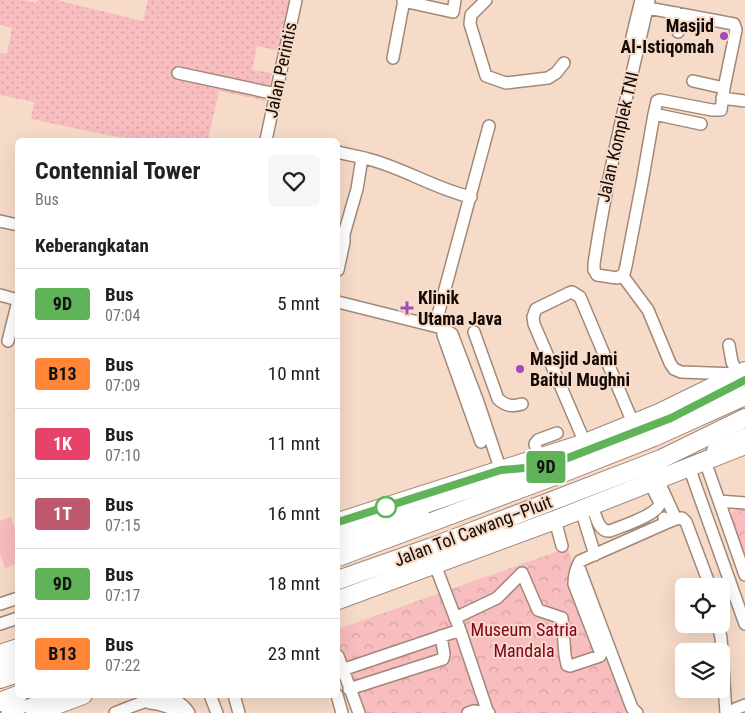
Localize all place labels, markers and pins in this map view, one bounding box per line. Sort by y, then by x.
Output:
place label: Masjid Al-Istiqomah [621,15,714,57]
marker: Masjid Al-Istiqomah [718,30,730,42]
place label: Klinik Utama Java [418,287,502,329]
marker: Klinik Utama Java [400,301,414,315]
place label: Masjid Jami Baitul Mughni [530,348,630,390]
marker: Masjid Jami Baitul Mughni [514,363,526,375]
unlabelled marker [375,496,397,518]

